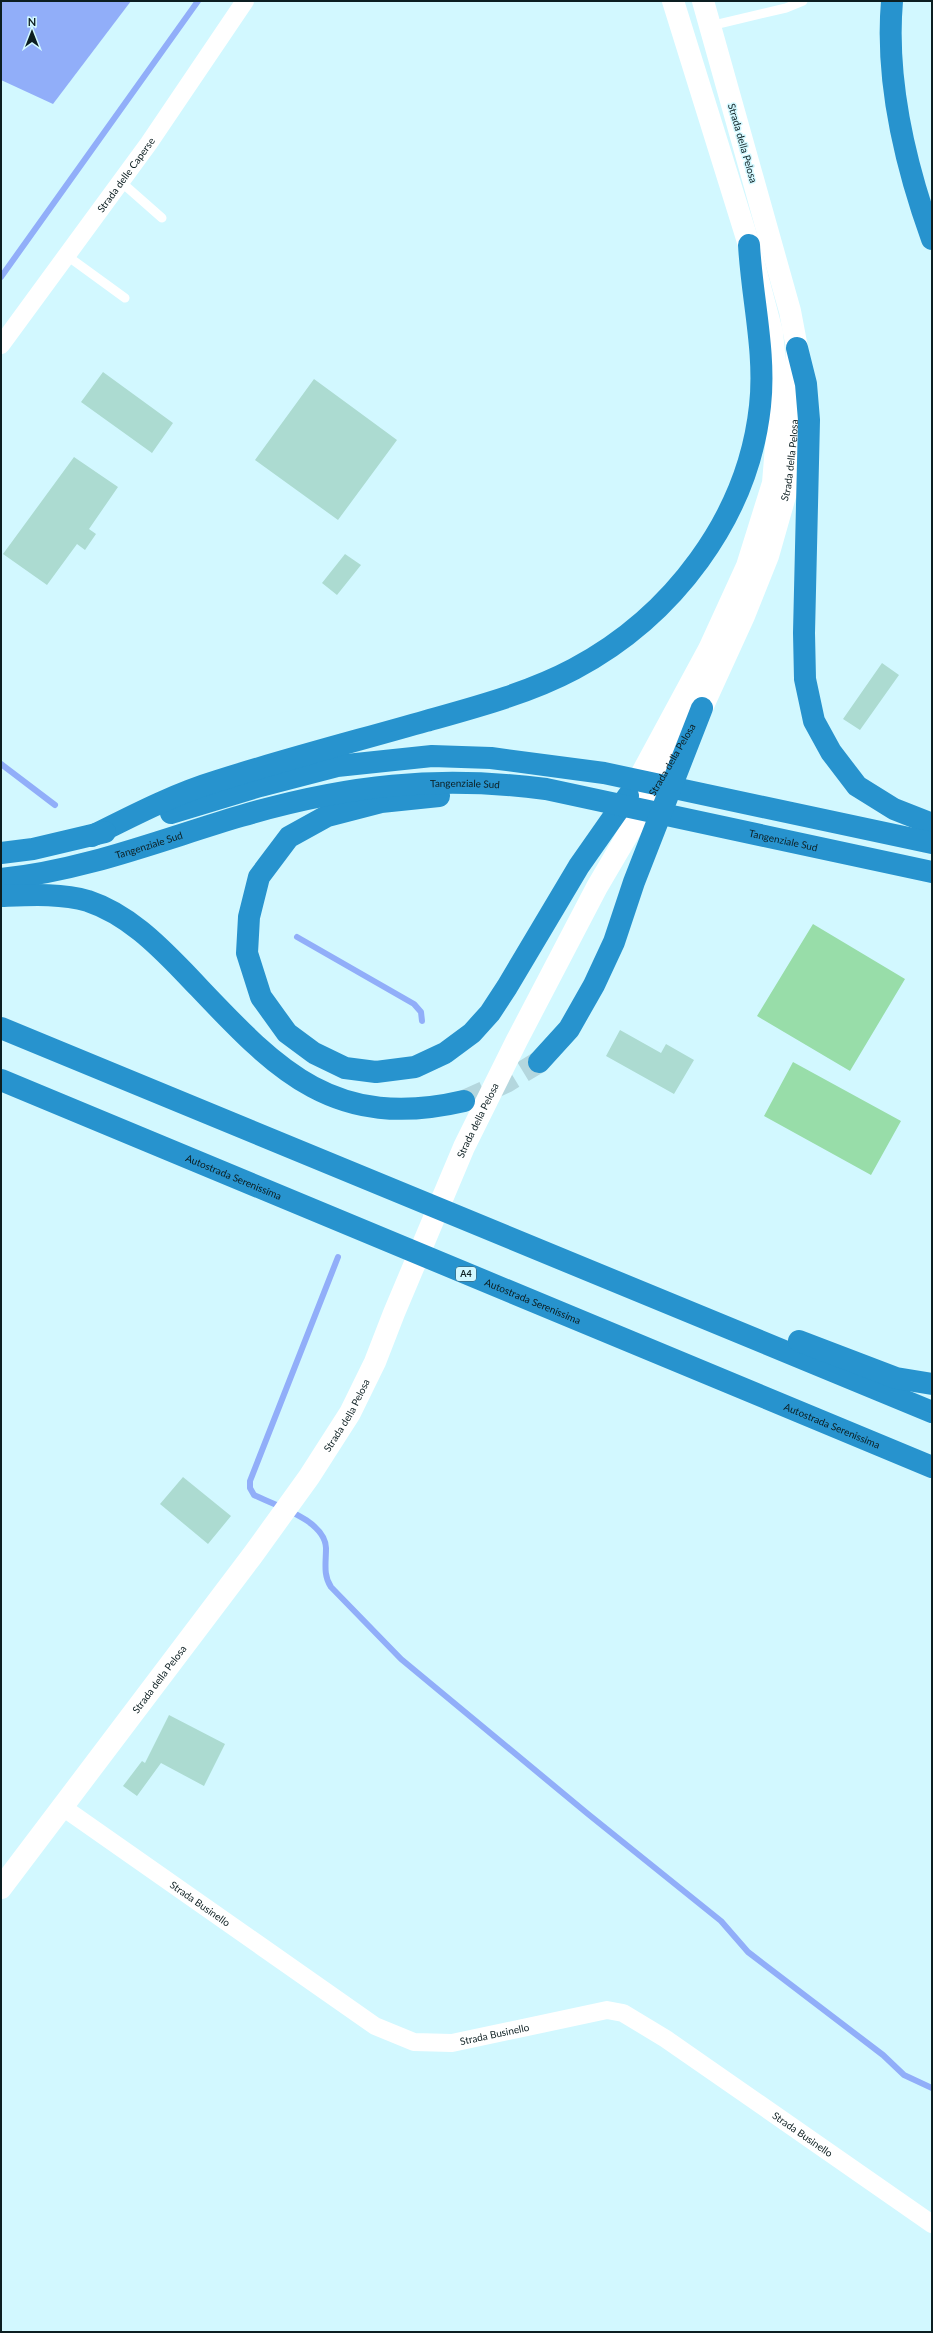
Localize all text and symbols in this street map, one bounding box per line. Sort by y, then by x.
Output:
north arrow [12,12,52,52]
text: N [28,15,36,28]
street label: Strada della Pelosa [726,102,760,184]
street label: Strada delle Caperse [94,135,157,215]
street label: Strada della Pelosa [778,419,800,502]
street label: Strada della Pelosa [646,721,698,798]
street label: Tangenziale Sud [430,777,500,790]
street label: Tangenziale Sud [748,827,819,853]
street label: Tangenziale Sud [114,829,184,861]
street label: Strada della Pelosa [454,1081,501,1160]
street label: Autostrada Serenissima [184,1151,283,1202]
road number: A4 [456,1267,476,1281]
street label: Autostrada Serenissima [483,1276,583,1326]
street label: Strada della Pelosa [321,1377,372,1454]
street label: Autostrada Serenissima [782,1400,882,1451]
street label: Strada della Pelosa [129,1643,189,1715]
street label: Strada Businello [168,1878,233,1929]
street label: Strada Businello [459,2021,531,2047]
street label: Strada Businello [770,2109,835,2159]

